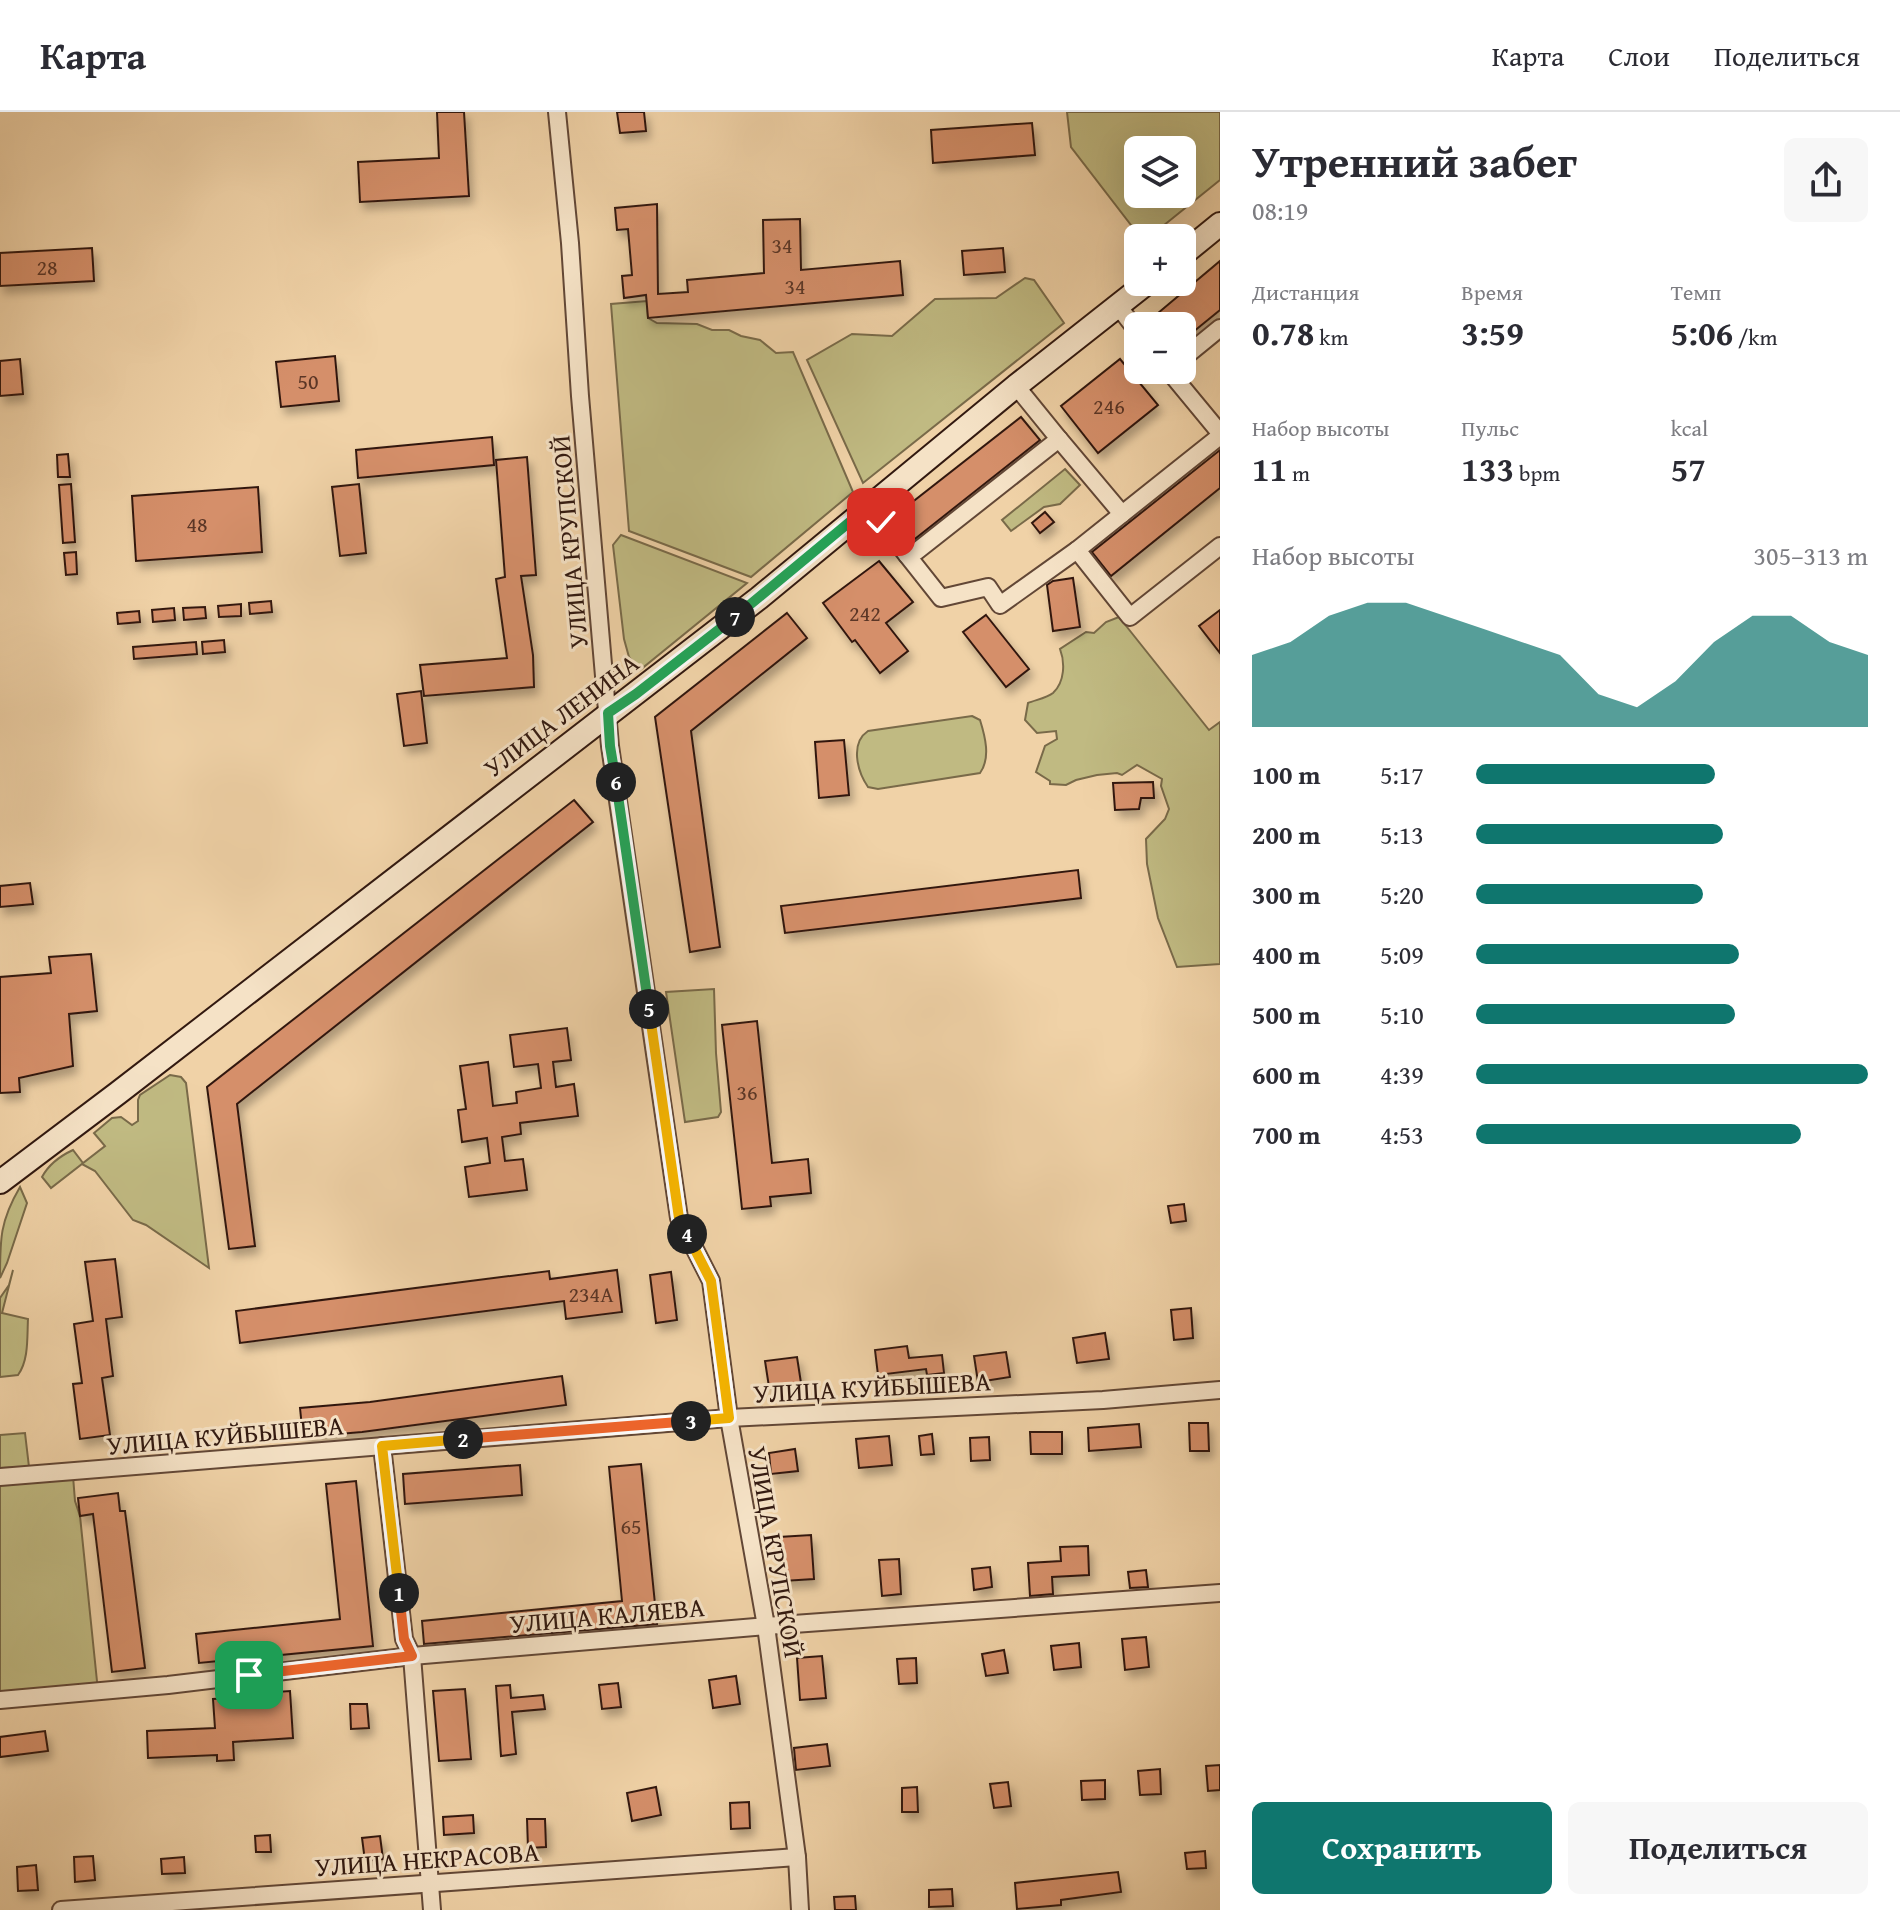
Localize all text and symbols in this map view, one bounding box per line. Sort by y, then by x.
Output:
text: Карта [40,27,146,83]
text: Карта [1492,35,1564,76]
text: Слои [1608,35,1670,76]
text: Поделиться [1714,35,1860,76]
text: Утренний забег [1252,129,1577,193]
map controls [1124,136,1196,384]
button: layers [1124,136,1196,208]
button: share [1784,138,1868,222]
text: 08:19 [1252,191,1308,230]
button: + [1124,224,1196,296]
house number: 34 [771,229,793,261]
house number: 28 [36,251,58,283]
house number: 34 [784,270,806,302]
text: Дистанция [1252,276,1360,308]
text: Время [1461,276,1523,308]
text: Темп [1671,276,1721,308]
text: 0.78 [1252,308,1314,357]
text: 3:59 [1461,308,1524,357]
text: 5:06 [1671,308,1733,357]
button: − [1124,312,1196,384]
text: km [1314,321,1348,353]
text: /km [1733,321,1778,353]
house number: 50 [297,365,319,397]
house number: 246 [1093,390,1125,422]
text: Набор высоты [1252,412,1389,444]
text: Пульс [1461,412,1519,444]
text: kcal [1671,412,1708,444]
street label: УЛИЦА КРУПСКОЙ [540,434,598,650]
text: 11 [1252,444,1287,493]
text: 133 [1461,444,1514,493]
text: 57 [1671,444,1706,493]
text: m [1287,457,1310,489]
text: bpm [1514,457,1560,489]
pin [847,488,915,556]
icon: check [859,500,903,544]
house number: 48 [186,508,208,540]
text: Набор высоты [1252,536,1414,575]
text: 305–313 m [1754,536,1868,575]
pin: 7 [715,597,755,637]
house number: 242 [849,597,881,629]
text: 7 [729,601,741,633]
street label: УЛИЦА ЛЕНИНА [475,643,647,786]
text: 100 m [1252,755,1320,794]
text: 5:17 [1380,755,1424,794]
pin: 6 [596,762,636,802]
text: 6 [610,766,622,798]
text: 200 m [1252,815,1320,854]
text: 5:13 [1380,815,1424,854]
text: 300 m [1252,875,1320,914]
text: 5:20 [1380,875,1424,914]
text: 400 m [1252,935,1320,974]
text: 5:09 [1380,935,1424,974]
pin: 5 [629,989,669,1029]
text: 5 [643,993,655,1025]
text: 500 m [1252,995,1320,1034]
text: 5:10 [1380,995,1424,1034]
text: 600 m [1252,1055,1320,1094]
text: 4:39 [1380,1055,1424,1094]
house number: 36 [736,1076,758,1108]
text: 700 m [1252,1115,1320,1154]
text: 4:53 [1380,1115,1424,1154]
pin: 4 [667,1214,707,1254]
text: 4 [681,1218,693,1250]
house number: 234А [568,1278,614,1310]
street label: УЛИЦА КУЙБЫШЕВА [752,1361,992,1413]
pin: 3 [671,1401,711,1441]
street label: УЛИЦА КУЙБЫШЕВА [105,1405,345,1465]
text: 3 [685,1405,697,1437]
pin: 2 [443,1419,483,1459]
text: 2 [457,1423,469,1455]
street label: УЛИЦА КРУПСКОЙ [738,1443,814,1661]
house number: 65 [620,1510,642,1542]
pin: 1 [379,1573,419,1613]
text: 1 [393,1577,405,1609]
street label: УЛИЦА КАЛЯЕВА [508,1587,706,1643]
pin [215,1641,283,1709]
icon: arrive [227,1653,271,1697]
button: Сохранить [1252,1802,1552,1894]
button: Поделиться [1568,1802,1868,1894]
street label: УЛИЦА НЕКРАСОВА [314,1832,541,1886]

